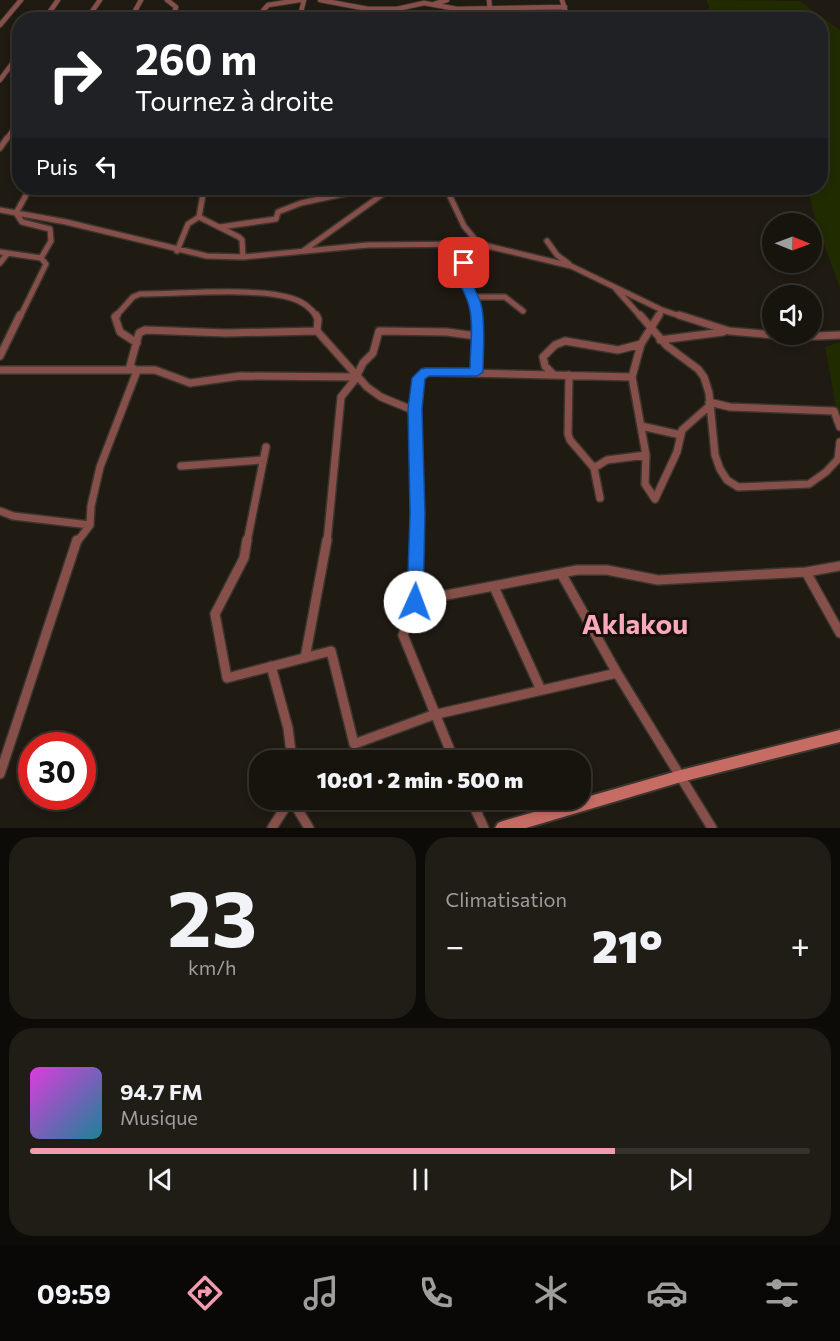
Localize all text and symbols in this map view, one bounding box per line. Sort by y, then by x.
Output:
text: 260 m [135,32,257,84]
icon: right [36,36,114,114]
text: Tournez à droite [135,84,334,117]
icon: left [90,150,123,183]
text: Puis [36,153,78,180]
north arrow [762,213,822,273]
map controls [762,213,822,345]
pin [438,237,489,288]
icon: arrive [447,246,480,279]
button: sound [762,285,822,345]
position arrow [383,570,447,634]
district label: Aklakou [582,606,688,640]
speed limit sign: 30 [18,732,96,810]
text: 10:01 · 2 min · 500 m [317,766,523,793]
text: 23 [167,868,257,963]
text: Climatisation [446,887,567,911]
text: 21° [592,917,663,972]
text: − [446,924,464,965]
text: + [791,924,810,965]
text: km/h [188,955,237,979]
text: 94.7 FM [120,1078,203,1105]
text: Musique [120,1105,198,1129]
icon: previous [144,1163,177,1196]
icon: pause [404,1163,437,1196]
icon: next [664,1163,697,1196]
icon: directions [184,1272,226,1314]
icon: music [300,1272,342,1314]
icon: phone [415,1272,457,1314]
icon: climate [530,1272,572,1314]
icon: car [646,1272,688,1314]
icon: filters [761,1272,803,1314]
text: 09:59 [37,1277,111,1310]

